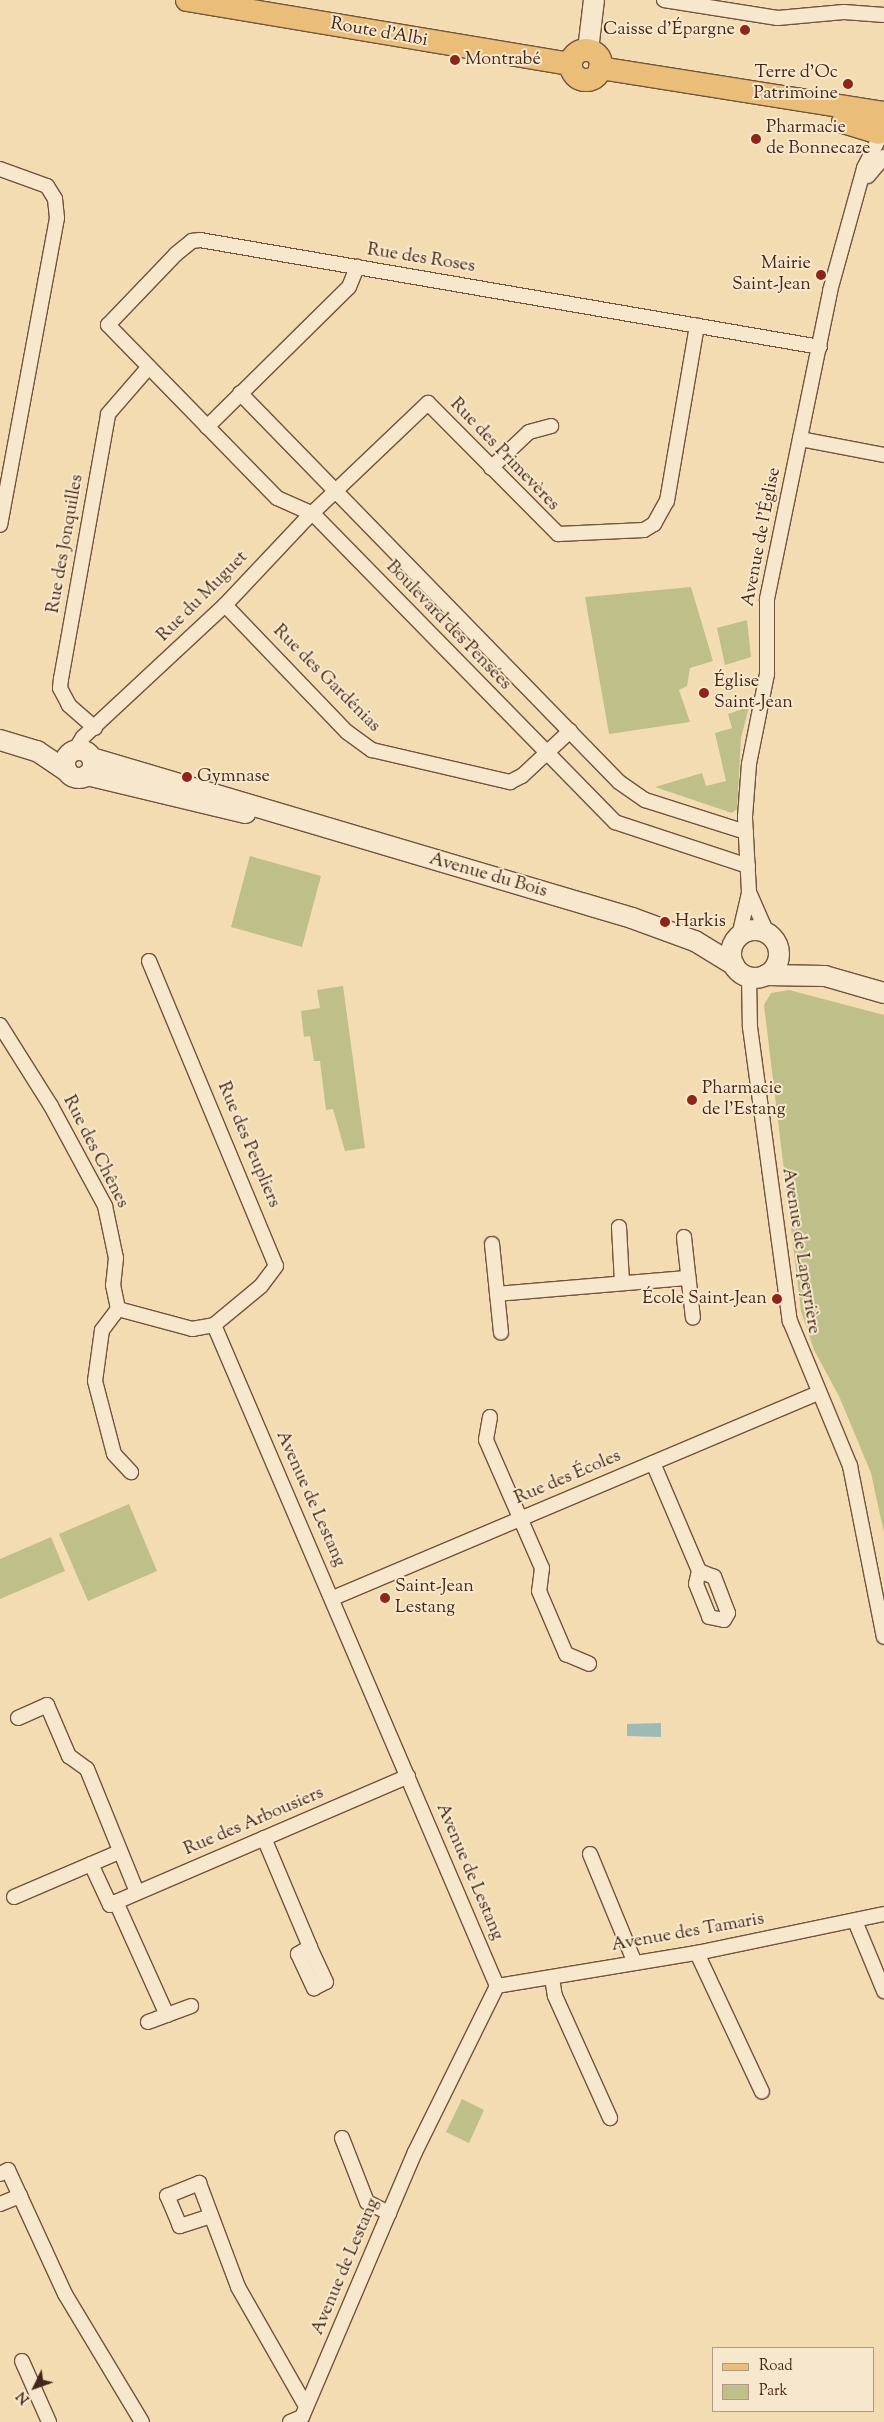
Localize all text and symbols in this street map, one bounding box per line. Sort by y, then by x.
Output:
street label: Route d'Albi [329,14,429,52]
place label: Caisse d'Épargne [603,19,735,41]
marker: Caisse d'Épargne [739,24,751,36]
place label: Montrabé [465,49,541,71]
marker: Montrabé [449,54,461,66]
place label: Terre d'Oc Patrimoine [753,63,838,106]
marker: Terre d'Oc Patrimoine [842,78,854,90]
place label: Pharmacie de Bonnecaze [766,118,871,160]
marker: Pharmacie de Bonnecaze [750,133,762,145]
street label: Rue des Roses [365,240,477,278]
place label: Mairie Saint-Jean [732,254,811,296]
marker: Mairie Saint-Jean [815,269,827,281]
street label: Rue des Primevères [445,394,563,516]
street label: Avenue de l'Église [738,466,786,608]
street label: Rue des Jonquilles [43,473,89,615]
street label: Rue du Muguet [153,547,253,647]
street label: Boulevard des Pensées [381,557,515,695]
street label: Rue des Gardénias [268,621,384,737]
place label: Église Saint-Jean [714,672,793,714]
marker: Église Saint-Jean [698,687,710,699]
place label: Gymnase [197,766,270,788]
marker: Gymnase [181,771,193,783]
street label: Avenue du Bois [427,849,549,903]
place label: Harkis [675,911,726,933]
marker: Harkis [659,916,671,928]
street label: Rue des Peupliers [212,1079,284,1211]
place label: Pharmacie de l'Estang [702,1079,785,1122]
street label: Rue des Chênes [57,1092,133,1212]
marker: Pharmacie de l'Estang [686,1094,698,1106]
street label: Avenue de Lapeyrière [776,1167,824,1335]
place label: École Saint-Jean [642,1288,767,1310]
marker: École Saint-Jean [771,1293,783,1305]
street label: Avenue de Lestang [270,1428,350,1570]
street label: Rue des Écoles [512,1446,624,1510]
place label: Saint-Jean Lestang [395,1577,474,1620]
marker: Saint-Jean Lestang [379,1592,391,1604]
street label: Rue des Arbousiers [181,1783,327,1861]
street label: Avenue de Lestang [430,1800,508,1944]
street label: Avenue des Tamaris [610,1909,766,1957]
street label: Avenue de Lestang [307,2195,385,2339]
legend [712,2347,874,2412]
text: Road [759,2356,793,2377]
north arrow [10,2362,60,2412]
text: Park [759,2381,788,2402]
text: N [13,2386,35,2408]

